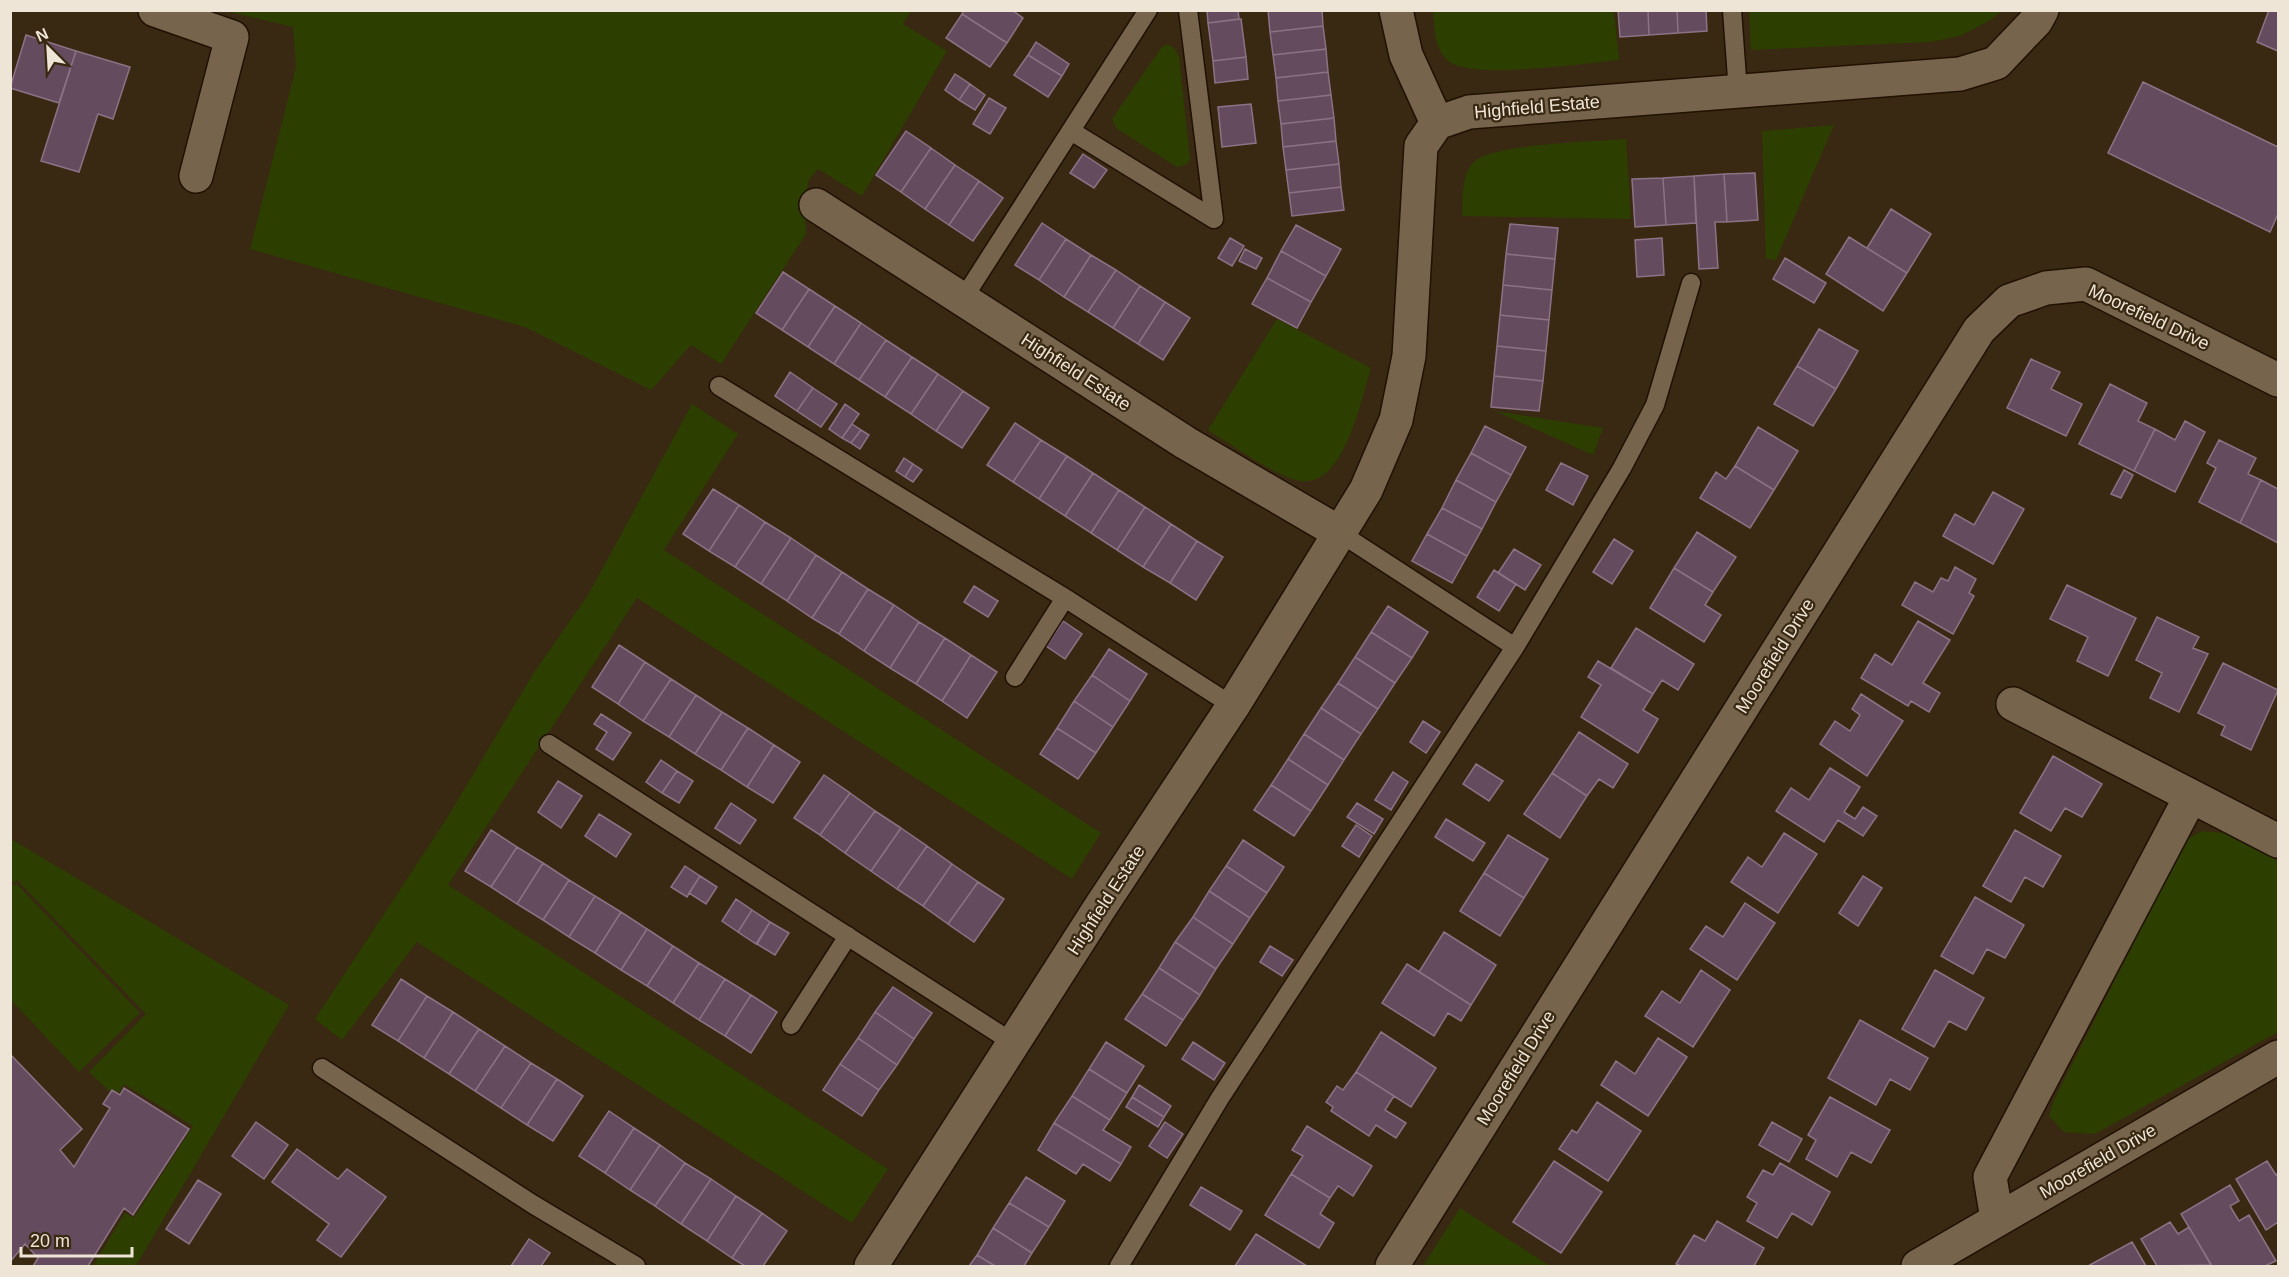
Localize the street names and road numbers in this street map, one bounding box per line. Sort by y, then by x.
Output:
street label: Highfield Estate [1473,92,1601,122]
street label: Moorefield Drive [2085,280,2213,354]
street label: Highfield Estate [1018,329,1134,415]
street label: Moorefield Drive [1732,595,1818,717]
street label: Highfield Estate [1063,842,1149,958]
street label: Moorefield Drive [1473,1007,1559,1129]
street label: Moorefield Drive [2036,1120,2160,1202]

